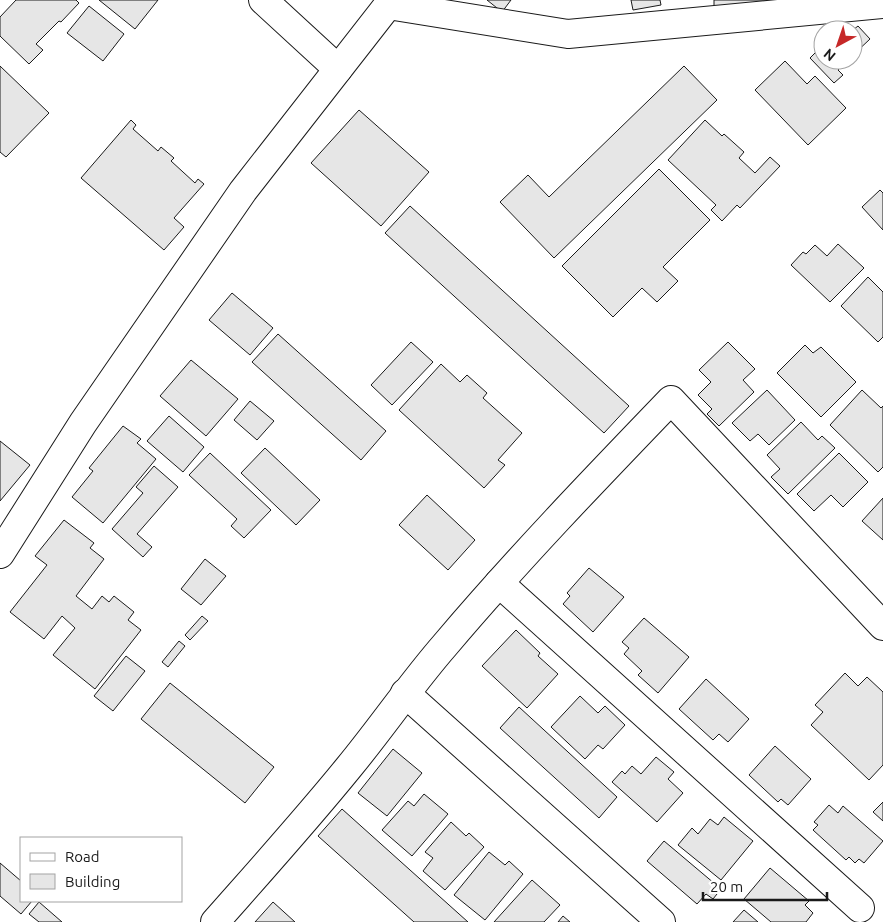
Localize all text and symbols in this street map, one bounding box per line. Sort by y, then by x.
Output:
north arrow [813,20,863,70]
text: N [820,45,839,64]
legend [20,837,182,902]
text: Road [65,848,100,865]
scale bar [703,870,827,902]
text: Building [65,873,120,890]
text: 20 m [710,878,743,895]

